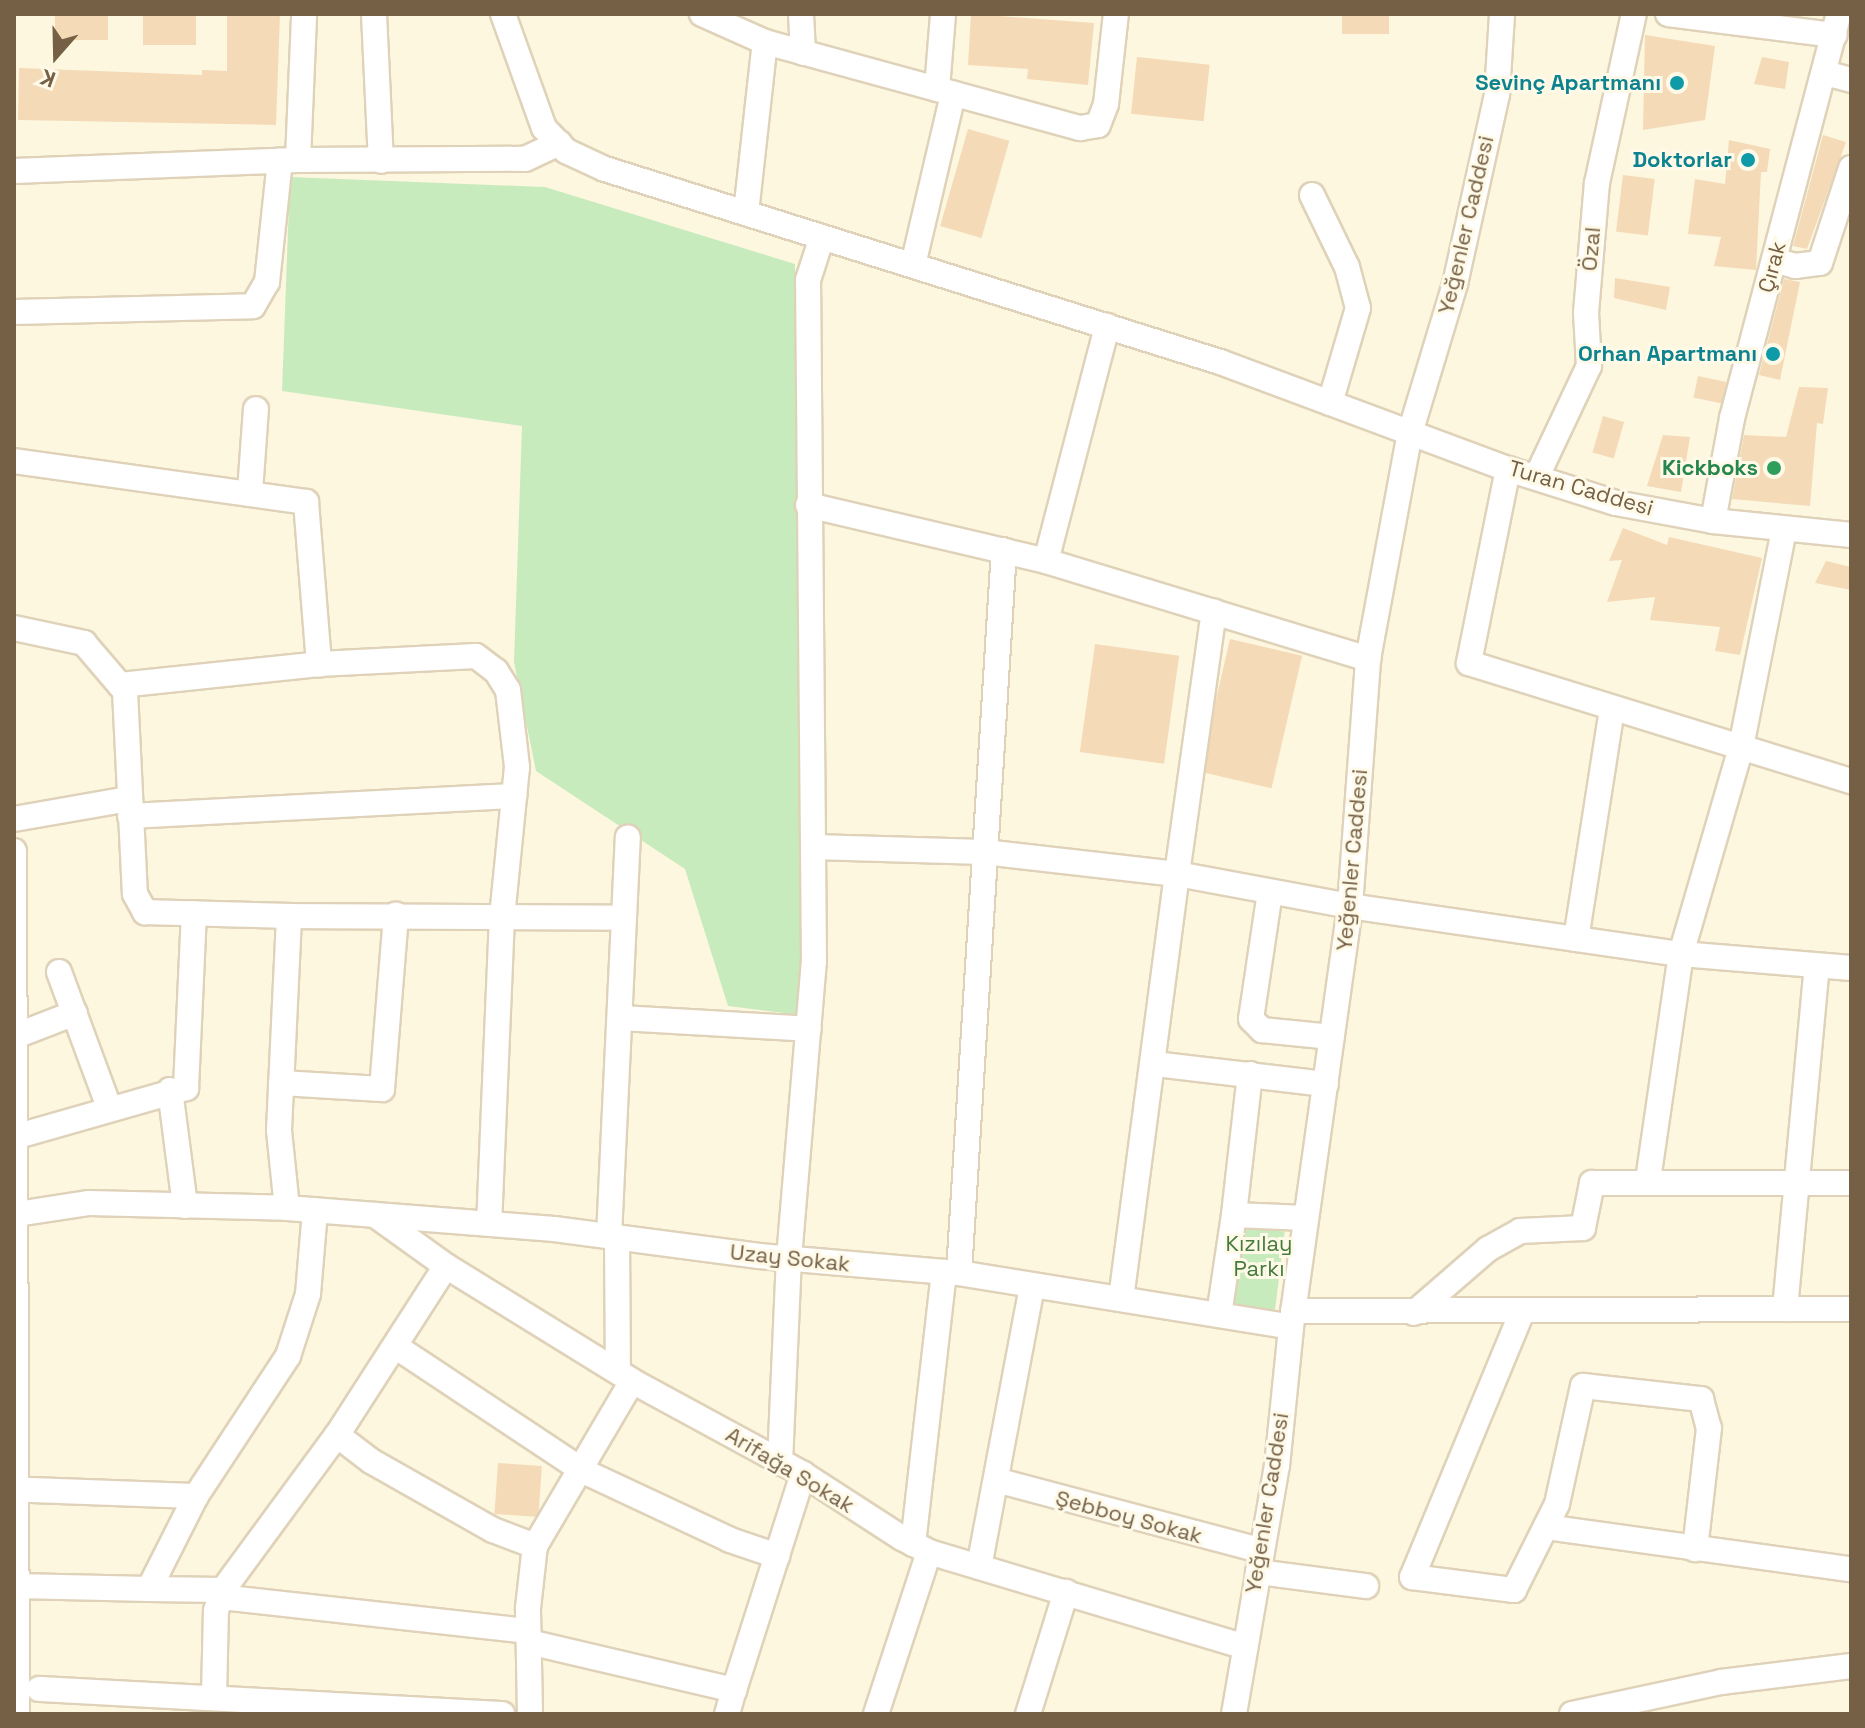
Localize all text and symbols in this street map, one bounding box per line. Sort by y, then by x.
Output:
north arrow [16,16,96,96]
text: K [37,63,59,94]
place label: Sevinç Apartmanı [1475,70,1661,96]
marker: Sevinç Apartmanı [1668,74,1686,92]
street label: Yeğenler Caddesi [1433,133,1499,317]
place label: Doktorlar [1632,147,1732,173]
marker: Doktorlar [1739,151,1757,169]
street label: Özal [1576,226,1606,272]
street label: Çırak [1753,239,1791,295]
place label: Orhan Apartmanı [1578,341,1757,367]
marker: Orhan Apartmanı [1764,345,1782,363]
street label: Turan Caddesi [1506,455,1656,521]
place label: Kickboks [1662,455,1758,481]
marker: Kickboks [1765,459,1783,477]
street label: Yeğenler Caddesi [1331,768,1373,952]
park label: Kızılay Parkı [1226,1230,1292,1282]
street label: Uzay Sokak [729,1239,851,1277]
street label: Yeğenler Caddesi [1240,1411,1294,1595]
street label: Arifağa Sokak [721,1421,859,1519]
street label: Şebboy Sokak [1053,1485,1205,1549]

